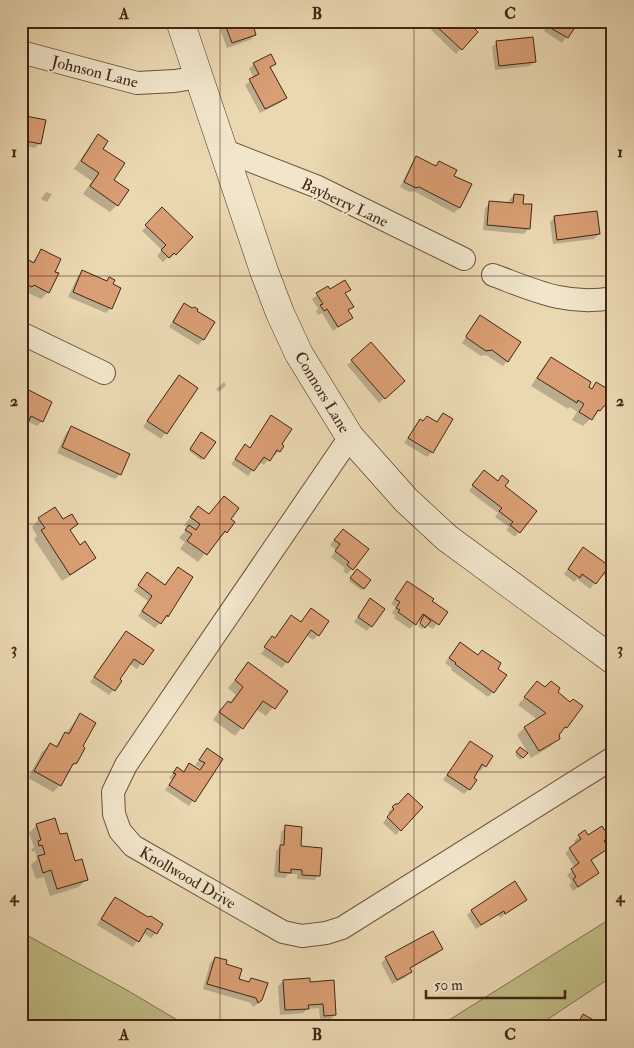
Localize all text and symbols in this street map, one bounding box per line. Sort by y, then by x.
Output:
text: A [118,4,130,24]
text: B [312,4,322,24]
text: C [504,4,516,24]
street label: Johnson Lane [48,51,140,93]
text: 1 [11,142,17,162]
text: 1 [617,142,623,162]
street label: Bayberry Lane [298,174,392,232]
street label: Connors Lane [290,348,354,437]
text: 2 [10,391,18,411]
text: 2 [616,391,624,411]
text: 3 [11,639,17,659]
text: 3 [617,639,623,659]
street label: Knollwood Drive [136,842,240,914]
text: 4 [9,887,20,907]
text: 4 [615,887,626,907]
scale bar [426,968,565,1000]
text: 50 m [434,976,463,995]
text: A [118,1025,130,1045]
text: B [312,1025,322,1045]
text: C [504,1025,516,1045]

